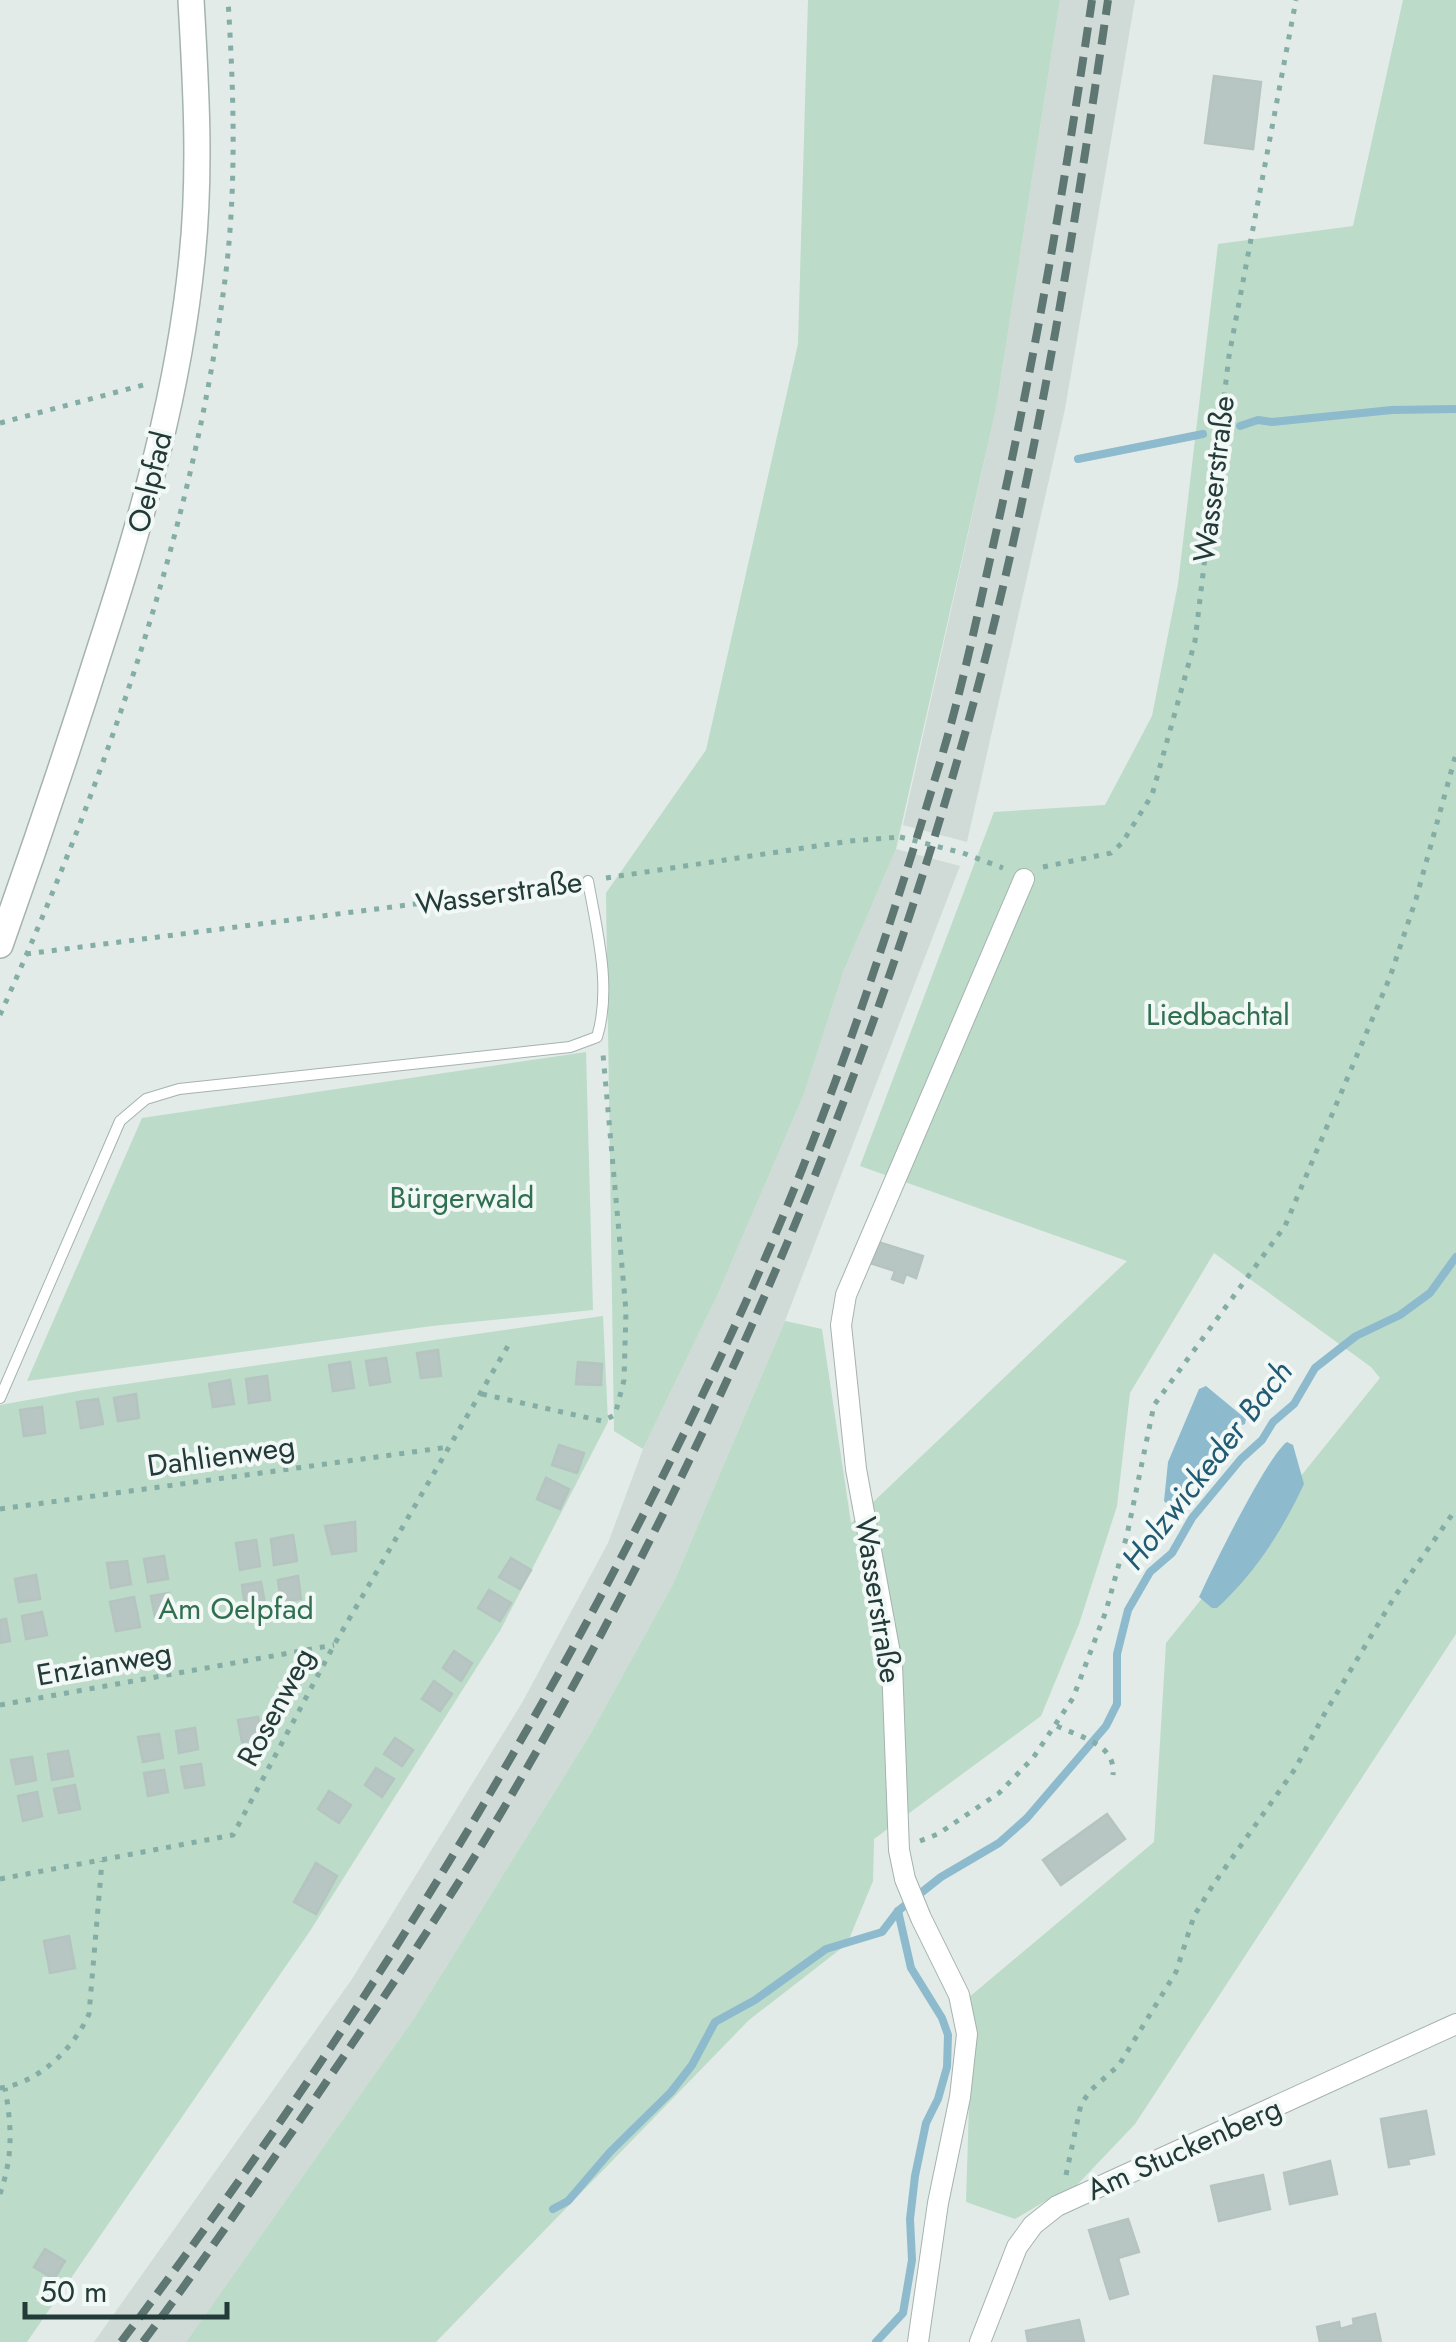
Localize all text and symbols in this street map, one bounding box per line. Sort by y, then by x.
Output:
street label: Wasserstraße [1182,393,1245,565]
street label: Oelpfad [116,427,183,537]
street label: Wasserstraße [413,860,585,925]
park label: Liedbachtal [1146,993,1290,1036]
park label: Bürgerwald [390,1176,534,1219]
water label: Holzwickeder Bach [1111,1351,1303,1579]
street label: Dahlienweg [144,1424,298,1487]
street label: Wasserstraße [844,1514,913,1686]
park label: Am Oelpfad [158,1587,314,1630]
street label: Enzianweg [33,1630,175,1697]
street label: Rosenweg [226,1640,325,1774]
street label: Am Stuckenberg [1079,2086,1288,2211]
scale bar [25,2257,228,2319]
text: 50 m [40,2270,107,2313]

